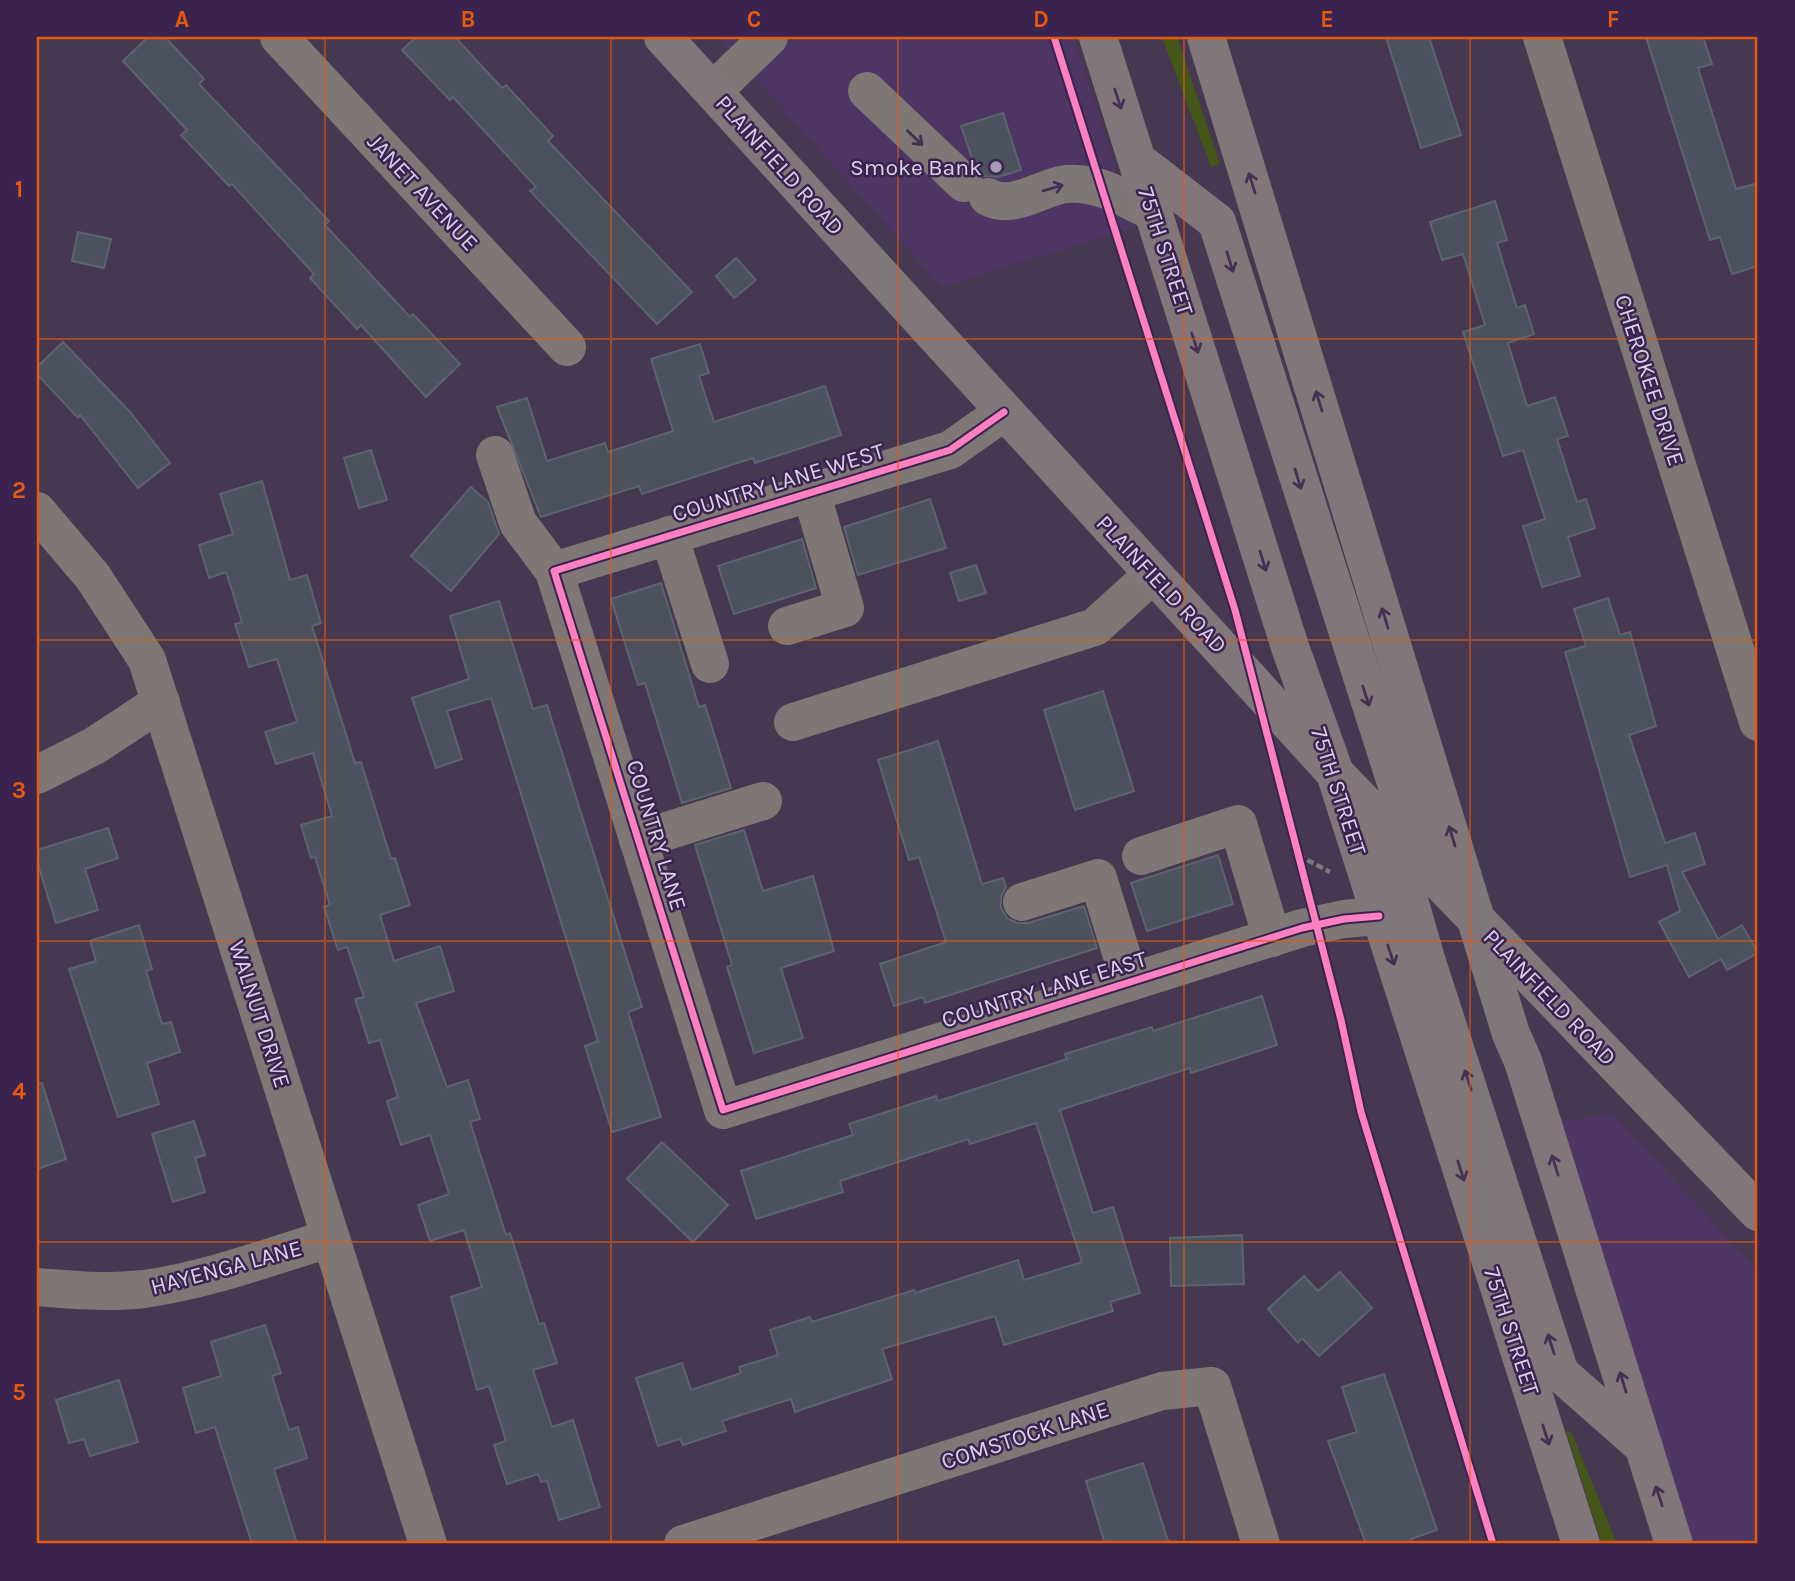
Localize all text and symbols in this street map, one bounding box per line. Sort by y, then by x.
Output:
text: A [175,6,189,33]
text: B [461,6,475,33]
text: C [747,6,761,33]
text: D [1033,6,1049,33]
text: E [1320,6,1334,33]
text: F [1607,6,1619,33]
one-way arrow [1112,88,1125,110]
street label: PLAINFIELD ROAD [710,90,850,241]
street label: JANET AVENUE [362,128,484,256]
one-way arrow [907,129,924,146]
place label: Smoke Bank [850,154,982,181]
marker: Smoke Bank [988,159,1004,175]
one-way arrow [1245,172,1258,194]
text: 1 [15,176,23,203]
one-way arrow [1042,181,1064,194]
street label: 75TH STREET [1132,184,1199,319]
one-way arrow [1224,251,1237,273]
street label: CHEROKEE DRIVE [1609,291,1690,469]
one-way arrow [1190,332,1203,354]
one-way arrow [1312,390,1324,412]
street label: COUNTRY LANE WEST [669,437,888,528]
one-way arrow [1293,468,1305,490]
text: 2 [12,477,26,504]
street label: PLAINFIELD ROAD [1091,510,1233,659]
one-way arrow [1258,549,1271,571]
one-way arrow [1378,607,1391,629]
one-way arrow [1361,685,1373,707]
street label: 75TH STREET [1305,724,1372,859]
street label: COUNTRY LANE [621,757,692,914]
text: 3 [12,777,26,804]
one-way arrow [1445,825,1457,847]
street label: PLAINFIELD ROAD [1478,924,1622,1071]
street label: WALNUT DRIVE [223,937,296,1091]
one-way arrow [1386,944,1399,966]
street label: COUNTRY LANE EAST [938,945,1150,1034]
one-way arrow [1461,1070,1473,1092]
text: 4 [12,1078,26,1105]
one-way arrow [1548,1154,1560,1176]
one-way arrow [1456,1160,1468,1182]
street label: HAYENGA LANE [148,1234,305,1301]
street label: 75TH STREET [1478,1264,1545,1399]
one-way arrow [1544,1333,1557,1355]
one-way arrow [1616,1371,1629,1393]
text: 5 [12,1379,26,1406]
street label: COMSTOCK LANE [938,1396,1112,1475]
one-way arrow [1540,1423,1553,1445]
one-way arrow [1652,1485,1664,1507]

